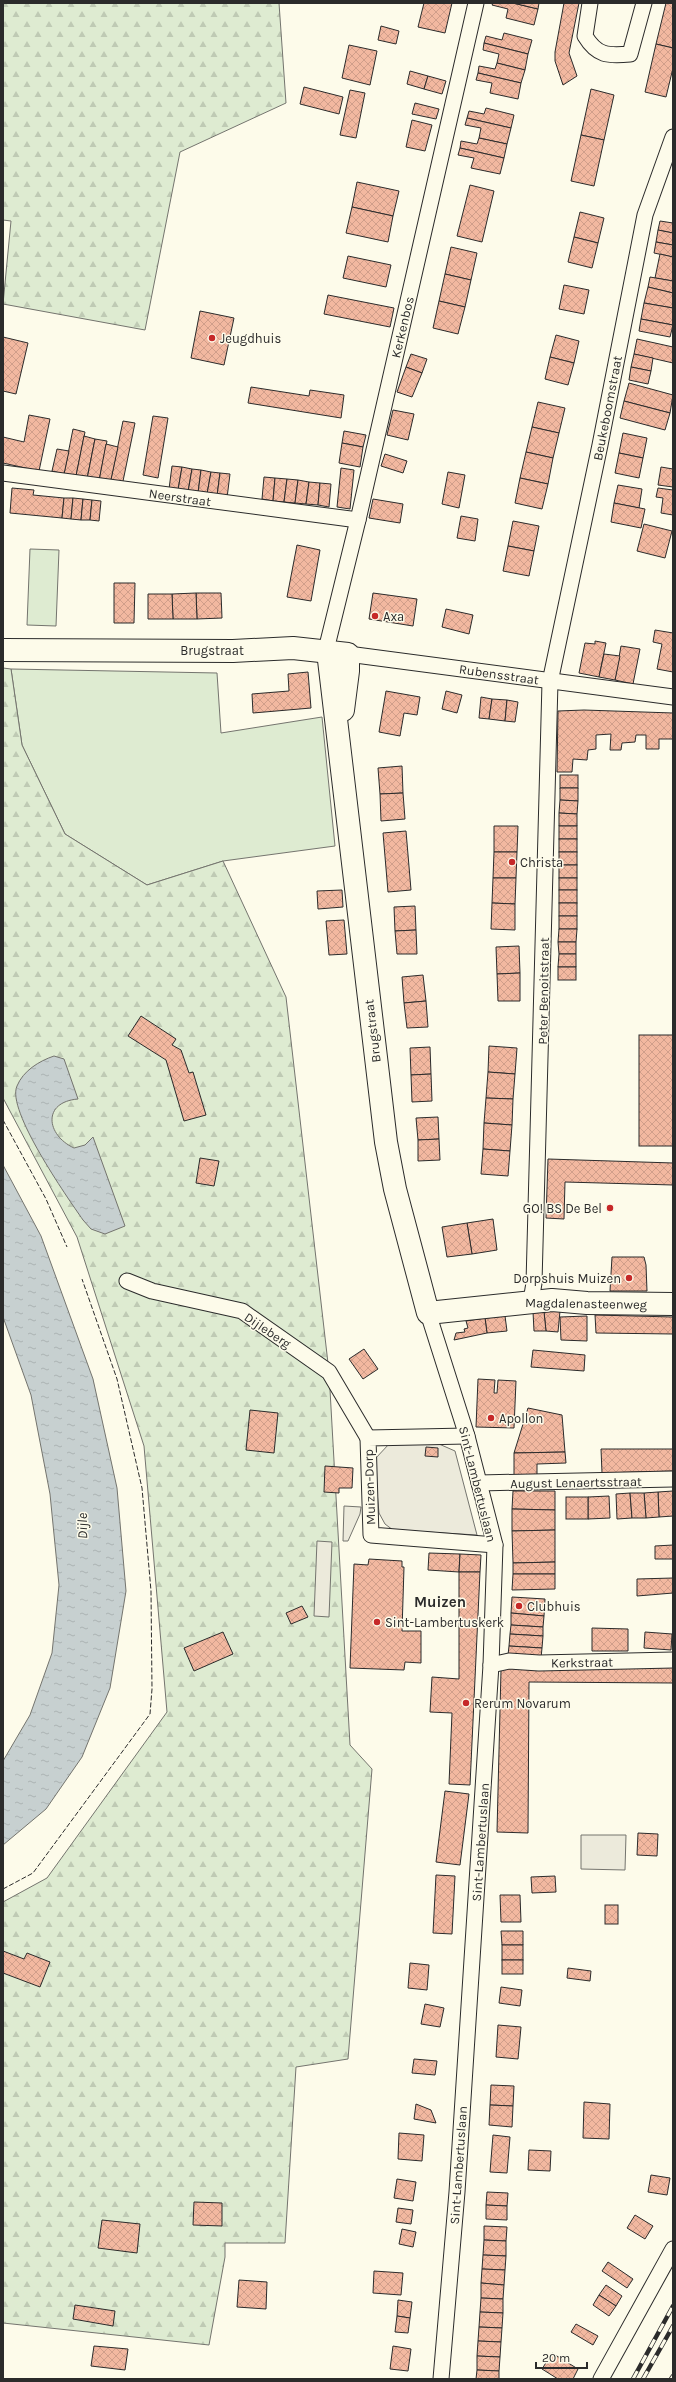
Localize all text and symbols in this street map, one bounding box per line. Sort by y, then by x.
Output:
street label: Kerkenbos [388,295,417,359]
place label: Jeugdhuis [220,331,281,346]
marker: Jeugdhuis [207,333,217,343]
street label: Beukeboomstraat [590,354,625,462]
street label: Neerstraat [148,486,212,509]
place label: Axa [383,609,404,624]
marker: Axa [370,611,380,621]
street label: Brugstraat [180,643,244,658]
street label: Rubensstraat [458,661,540,688]
place label: Christa [520,855,563,870]
marker: Christa [507,857,517,867]
street label: Peter Benoitstraat [535,937,552,1045]
street label: Brugstraat [361,998,384,1063]
place label: GO! BS De Bel [523,1201,602,1216]
marker: GO! BS De Bel [605,1203,615,1213]
place label: Dorpshuis Muizen [513,1271,621,1286]
marker: Dorpshuis Muizen [624,1273,634,1283]
street label: Magdalenasteenweg [525,1295,648,1312]
street label: Dijleberg [242,1309,294,1352]
place label: Apollon [499,1411,543,1426]
marker: Apollon [486,1413,496,1423]
street label: Sint-Lambertuslaan [456,1425,499,1544]
street label: Muizen-Dorp [361,1449,378,1525]
street label: August Lenaertsstraat [510,1474,642,1491]
water label: Dijle [74,1512,91,1539]
district label: Muizen [414,1593,466,1611]
place label: Clubhuis [527,1599,581,1614]
marker: Clubhuis [514,1601,524,1611]
place label: Sint-Lambertuskerk [385,1615,504,1630]
marker: Sint-Lambertuskerk [372,1617,382,1627]
street label: Kerkstraat [551,1654,613,1671]
place label: Rerum Novarum [474,1696,571,1711]
marker: Rerum Novarum [461,1698,471,1708]
street label: Sint-Lambertuslaan [469,1782,492,1902]
street label: Sint-Lambertuslaan [447,2105,470,2225]
scale bar [536,2344,587,2370]
text: 20 m [542,2351,570,2365]

